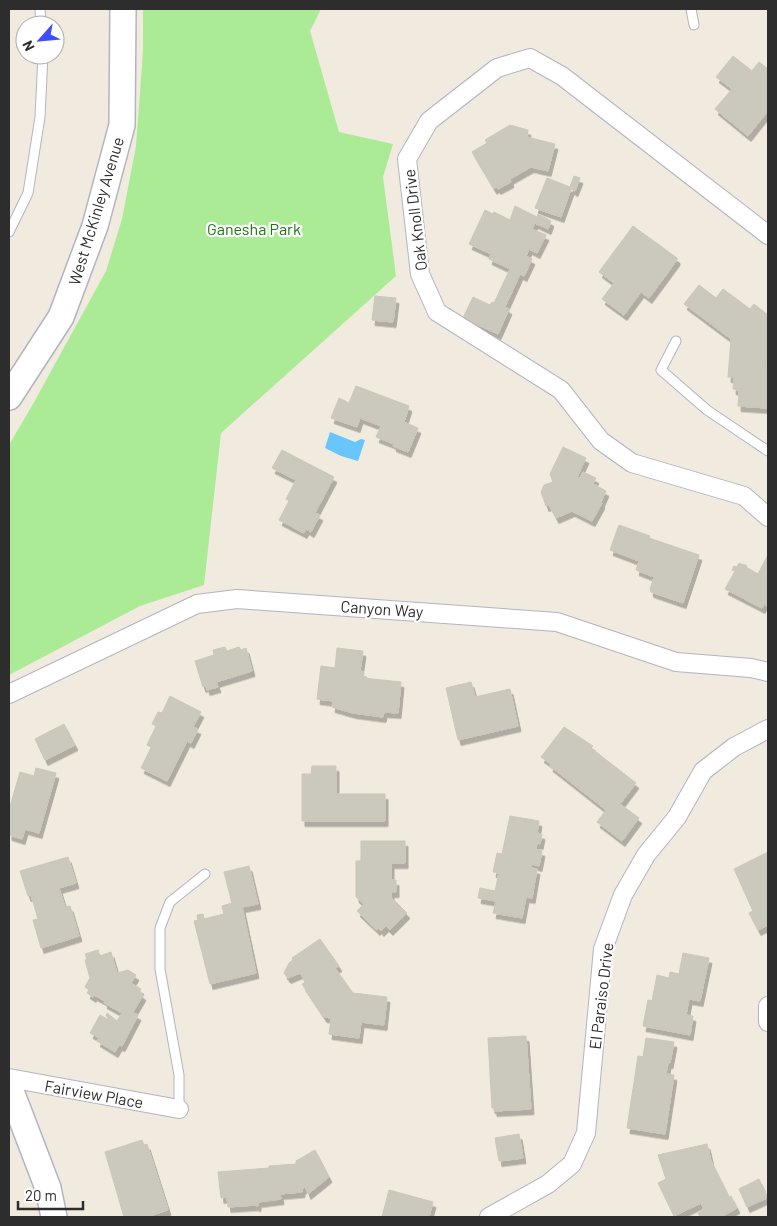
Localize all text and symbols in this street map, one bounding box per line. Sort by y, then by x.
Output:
north arrow [15,15,65,65]
text: N [18,38,38,54]
street label: West McKinley Avenue [64,134,127,287]
street label: Oak Knoll Drive [399,168,430,272]
park label: Ganesha Park [207,219,301,238]
street label: Canyon Way [340,596,425,621]
street label: El Paraiso Drive [585,941,616,1050]
street label: Fairview Place [43,1075,145,1112]
scale bar [18,1178,82,1210]
text: 20 m [25,1186,57,1204]

